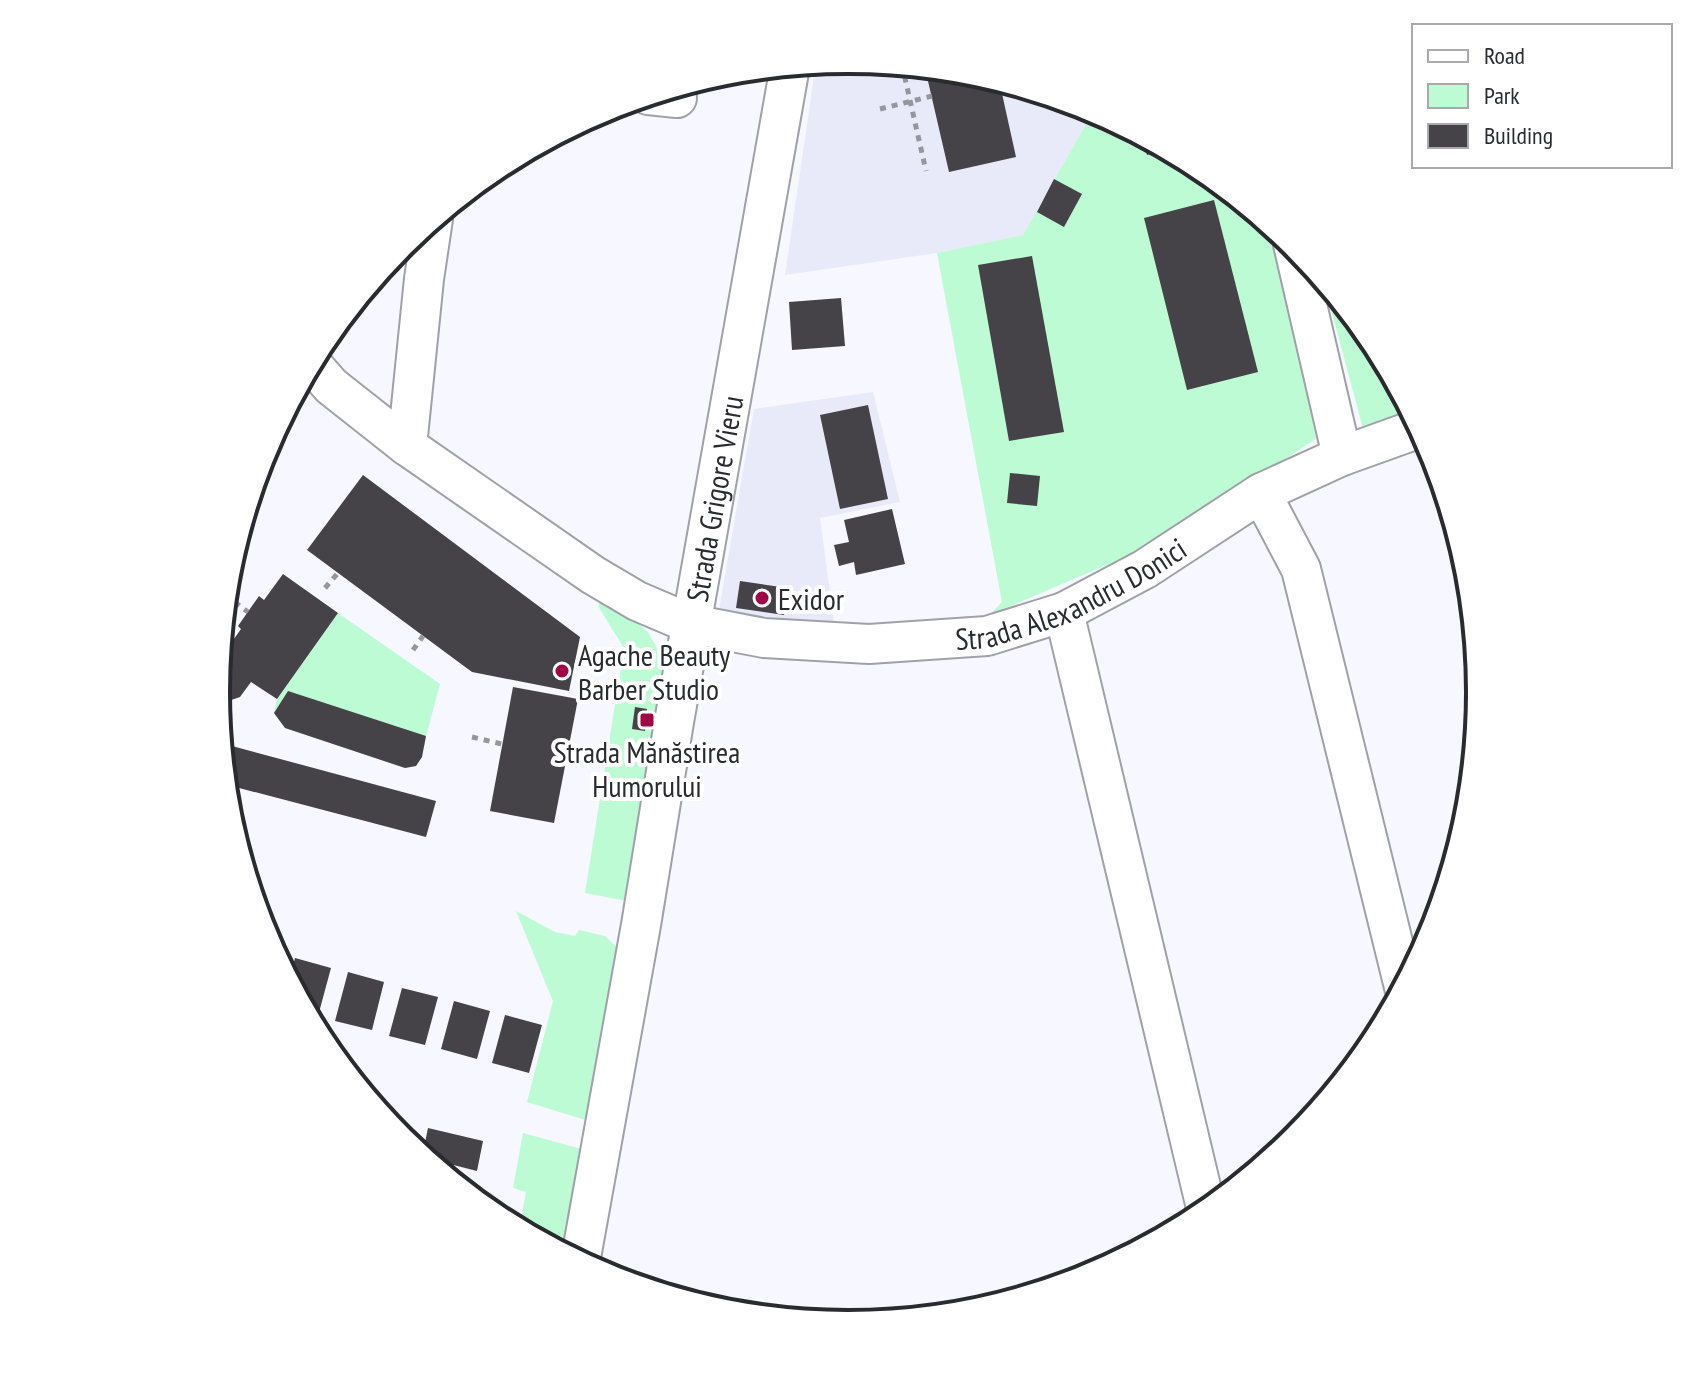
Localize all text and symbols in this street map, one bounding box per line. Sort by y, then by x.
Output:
legend [1412,24,1672,168]
text: Road [1484,40,1525,71]
text: Park [1484,80,1520,111]
text: Building [1484,120,1553,151]
street label: Strada Grigore Vieru [676,393,751,605]
street label: Strada Alexandru Donici [954,528,1193,658]
place label: Exidor [778,579,845,618]
marker: Exidor [753,589,771,607]
place label: Agache Beauty Barber Studio [578,635,731,708]
marker: Agache Beauty Barber Studio [553,662,571,680]
marker: Strada Mănăstirea Humorului [638,711,656,729]
place label: Strada Mănăstirea Humorului [554,732,740,805]

